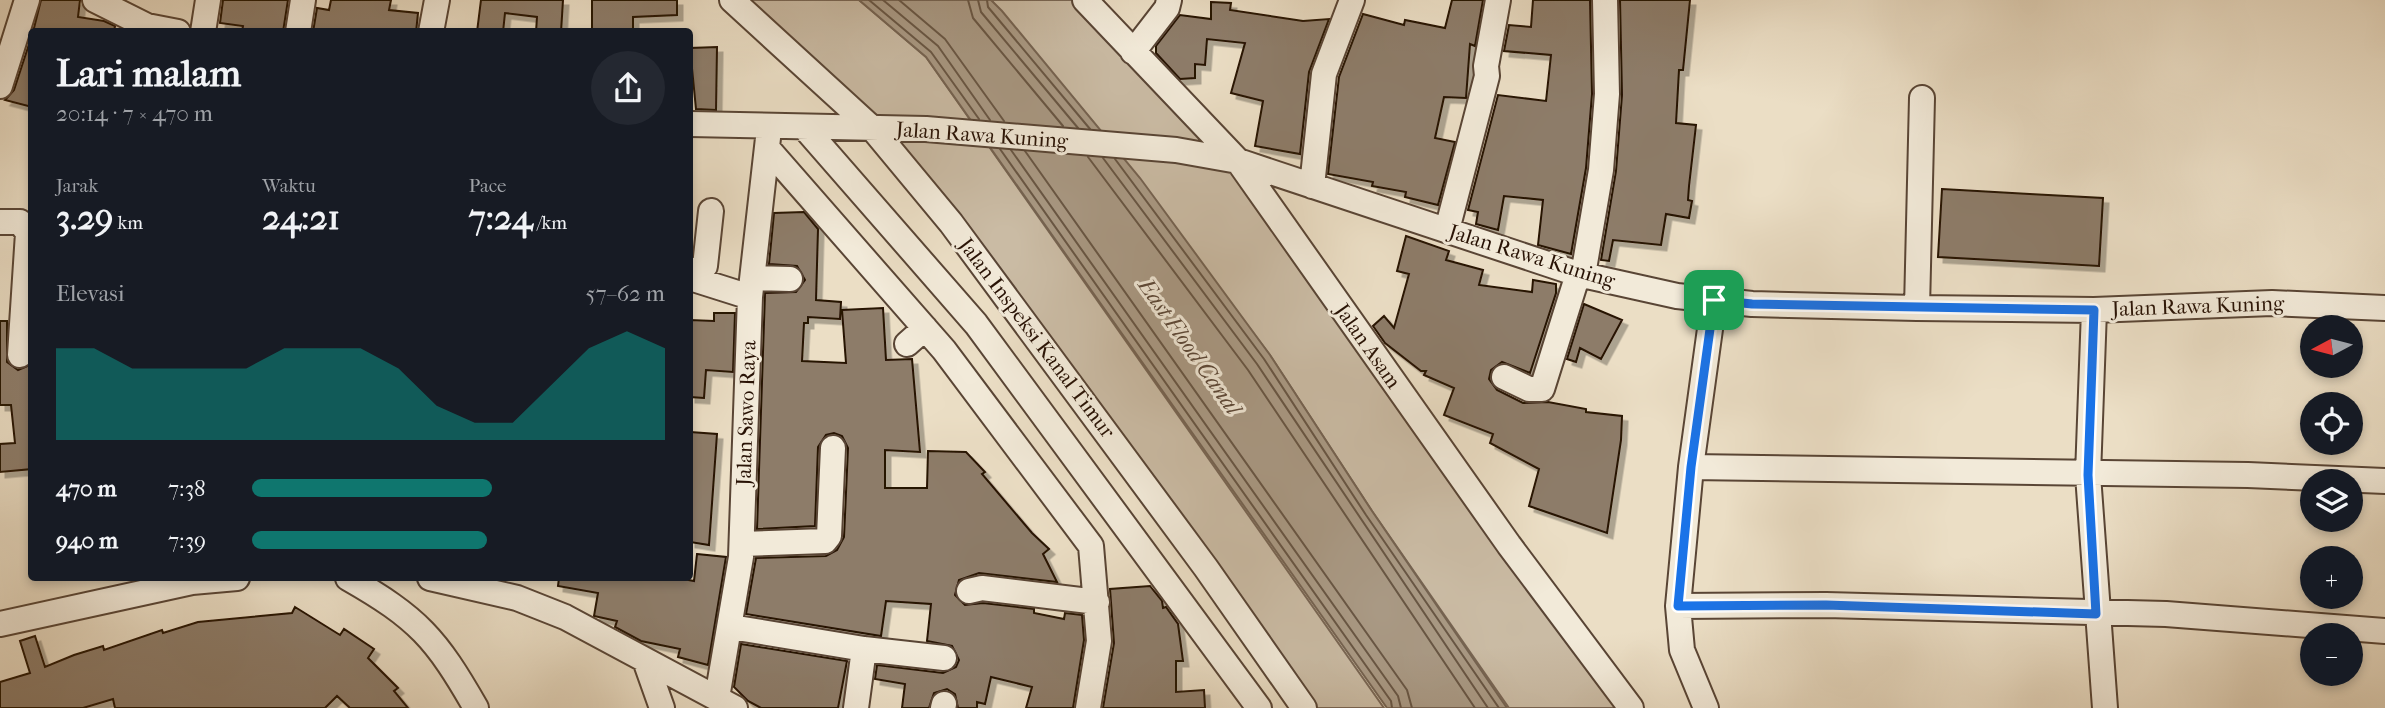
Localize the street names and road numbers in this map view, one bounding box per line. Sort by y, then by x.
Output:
street label: Jalan Rawa Kuning [893,117,1070,153]
street label: Jalan Rawa Kuning [1444,219,1619,293]
street label: Jalan Inspeksi Kanal Timur [953,232,1120,443]
street label: Jalan Rawa Kuning [2109,291,2285,321]
street label: Jalan Asam [1329,297,1406,393]
street label: Jalan Sawo Raya [731,340,761,488]

